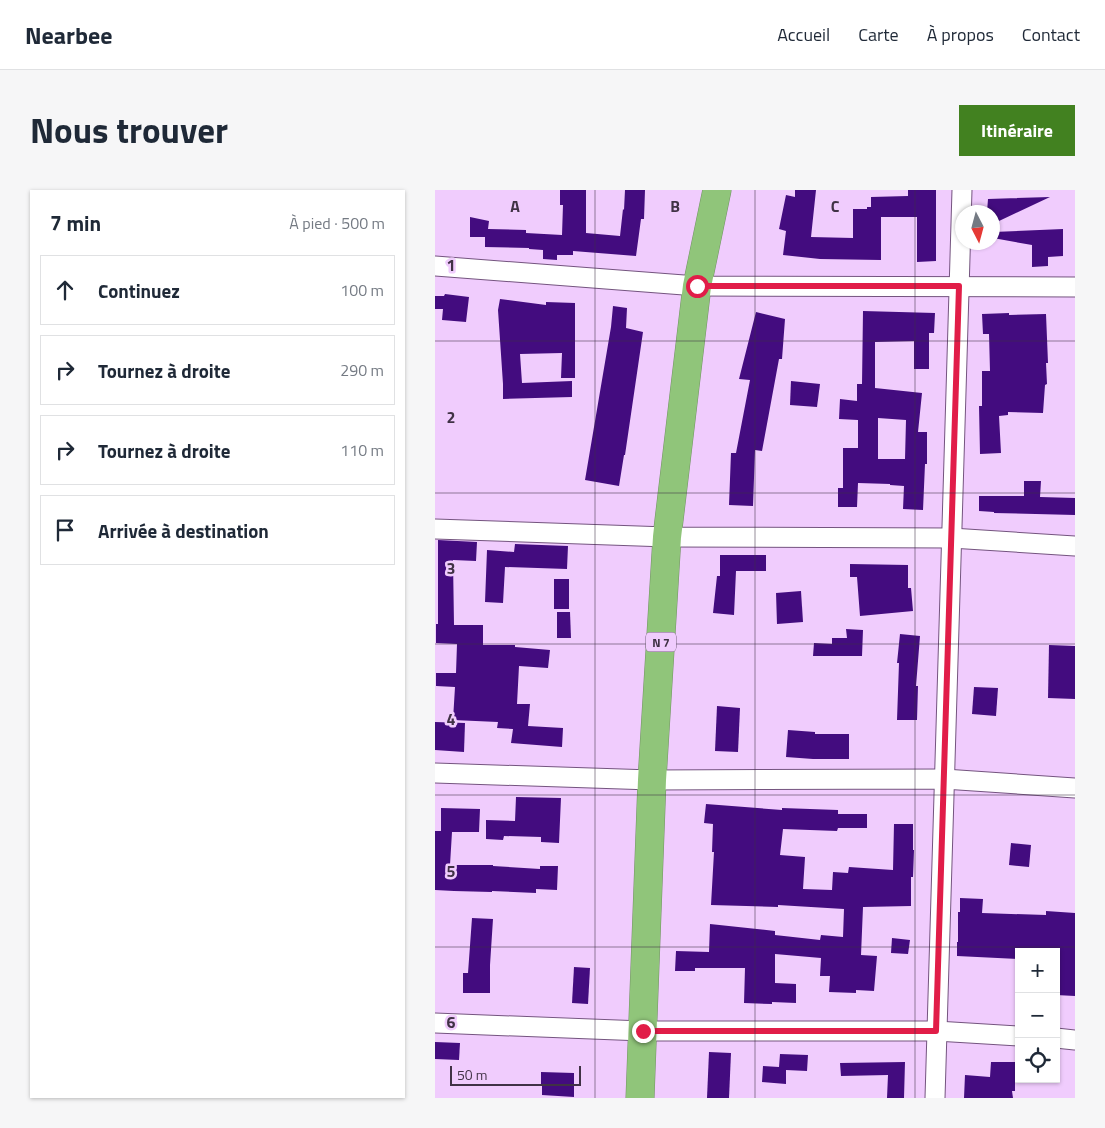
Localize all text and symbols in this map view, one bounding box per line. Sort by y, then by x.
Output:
text: Nearbee [25,17,112,53]
text: Accueil [777,21,830,48]
text: Carte [858,21,899,48]
text: À propos [927,21,994,48]
text: Contact [1022,21,1080,48]
text: Nous trouver [30,103,228,157]
button: Itinéraire [959,105,1075,156]
text: A [510,194,520,218]
text: B [670,194,680,218]
text: C [831,194,840,218]
north arrow [955,205,1000,250]
text: 7 min [50,207,101,239]
text: À pied · 500 m [289,211,385,235]
text: 1 [447,253,455,277]
route start [686,275,709,298]
icon: ahead [51,276,79,304]
text: Continuez [98,276,180,305]
text: 100 m [340,278,384,302]
icon: right [51,356,79,384]
text: Tournez à droite [98,356,230,385]
text: 290 m [340,358,384,382]
text: 2 [447,405,455,429]
icon: right [51,436,79,464]
text: Tournez à droite [98,436,230,465]
text: 110 m [340,438,384,462]
icon: arrive [51,516,79,544]
text: Arrivée à destination [98,516,269,545]
text: 3 [447,556,455,580]
road number: N 7 [646,632,676,652]
text: 4 [447,707,456,731]
text: 5 [447,859,456,883]
map controls [1015,948,1060,1083]
button: + [1015,948,1060,993]
button: − [1015,993,1060,1038]
text: 6 [447,1010,456,1034]
route end [632,1020,655,1043]
button: locate [1015,1038,1060,1083]
scale bar [450,1063,581,1086]
text: 50 m [457,1064,487,1085]

